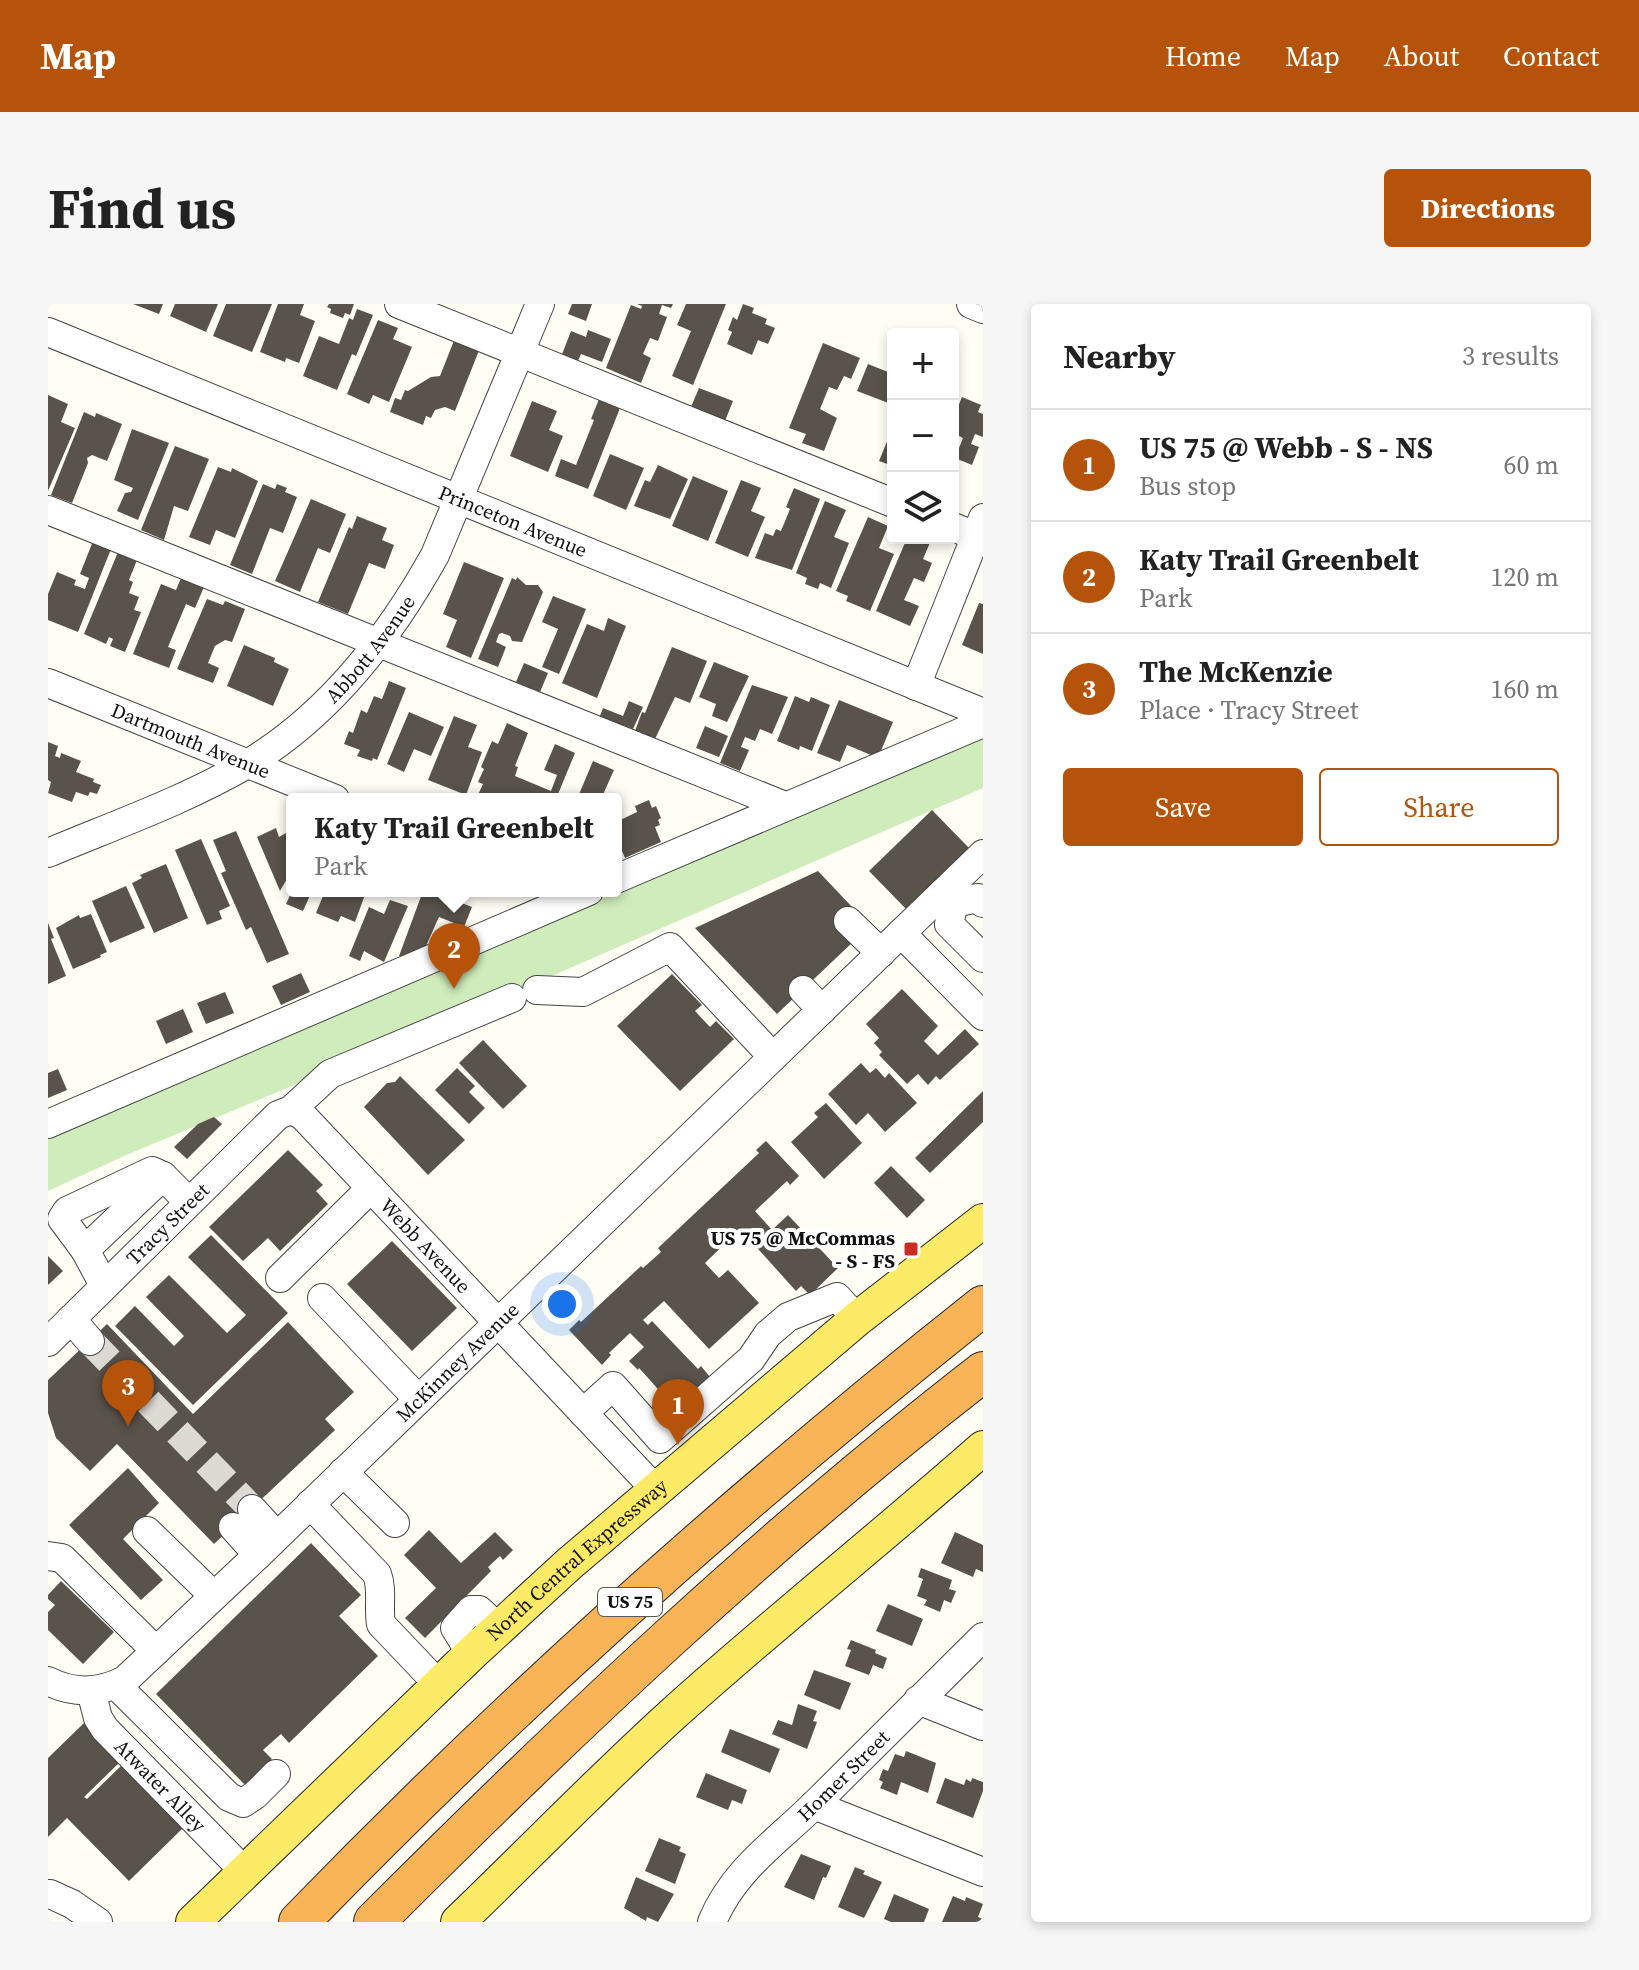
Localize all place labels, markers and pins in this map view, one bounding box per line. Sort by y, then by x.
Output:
pin: 2 [428,923,480,989]
place label: US 75 @ McCommas - S - FS [710,1224,895,1275]
marker: US 75 @ McCommas - S - FS [902,1240,920,1258]
pin: 3 [102,1360,154,1426]
pin: 1 [652,1379,704,1445]

